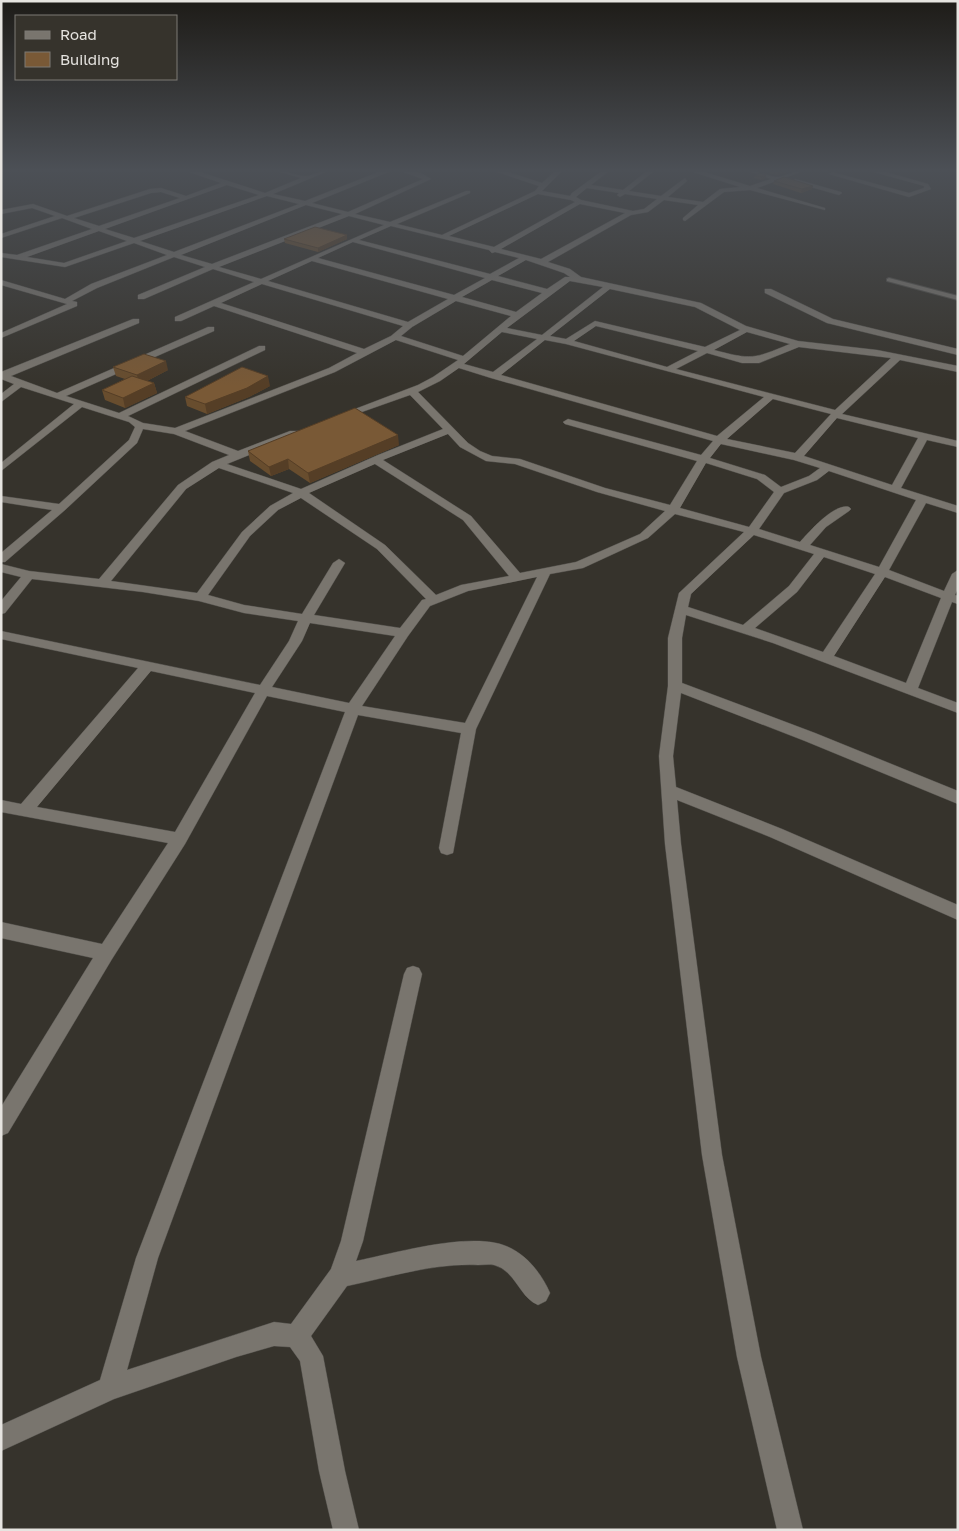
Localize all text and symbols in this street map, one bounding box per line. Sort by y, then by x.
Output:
legend [15,15,178,80]
text: Road [60,25,97,43]
text: Building [60,50,120,68]

